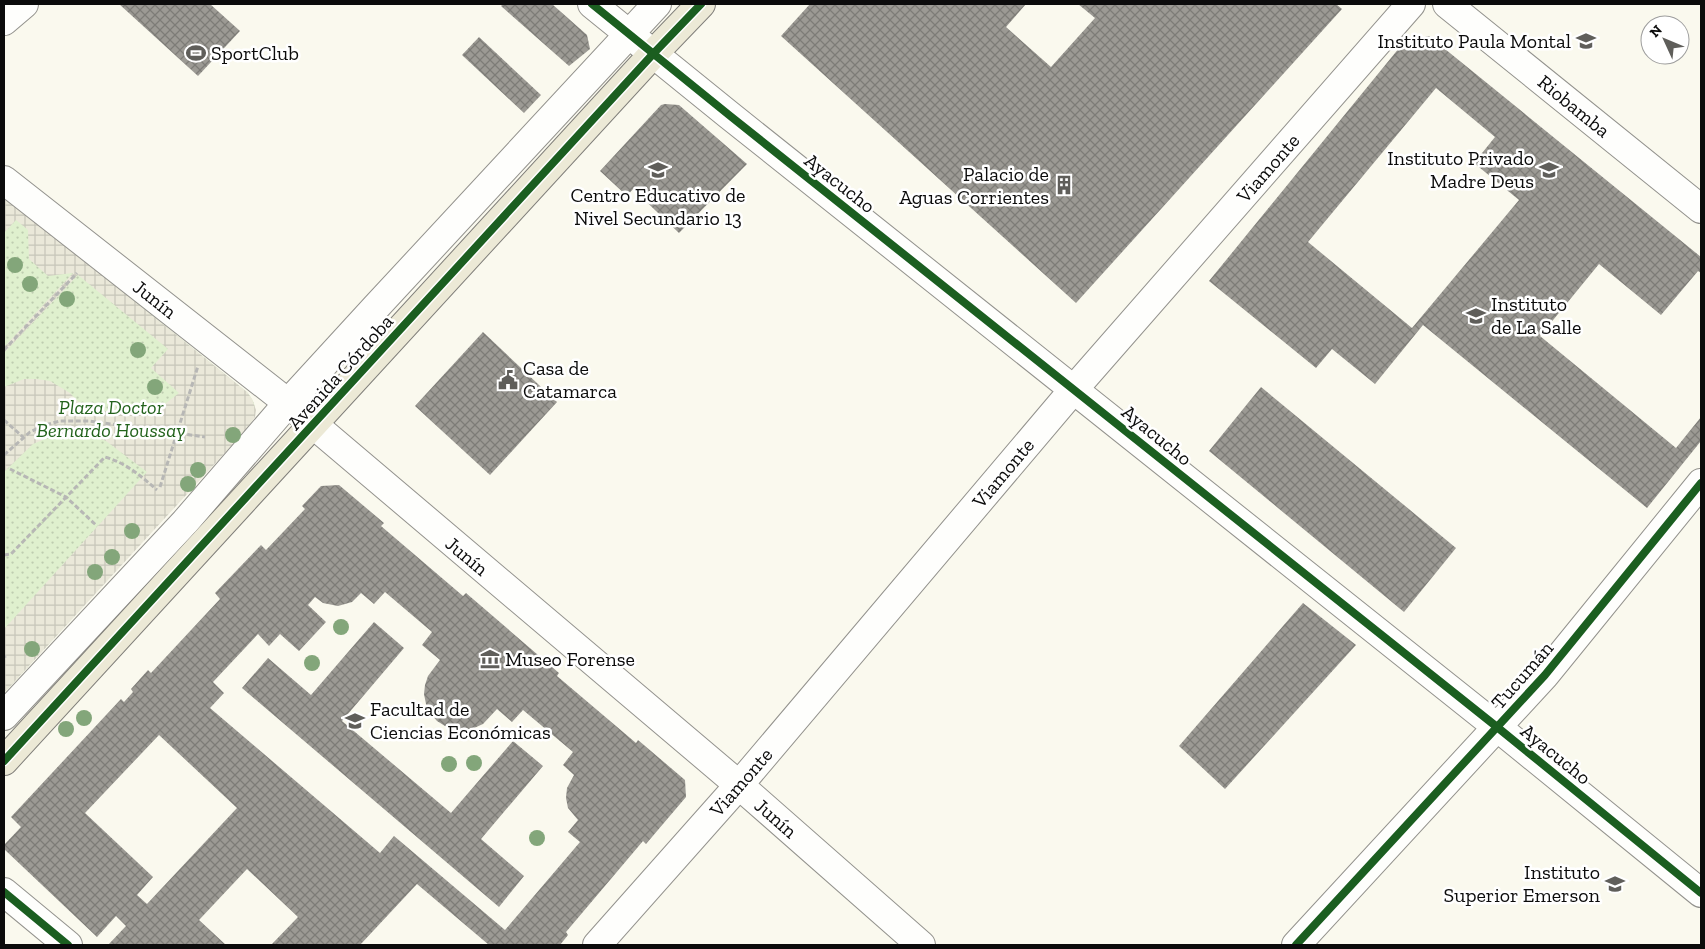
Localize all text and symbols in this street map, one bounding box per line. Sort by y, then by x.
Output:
north arrow [1640,15,1690,65]
text: N [1646,21,1666,41]
place label: Instituto Paula Montal [1377,29,1571,53]
school or university icon: Instituto Paula Montal [1575,30,1597,52]
place label: SportClub [211,41,299,65]
sports icon: SportClub [185,42,207,64]
street label: Riobamba [1533,70,1615,143]
street label: Viamonte [1231,129,1304,208]
place label: Instituto Privado Madre Deus [1387,146,1534,193]
street label: Ayacucho [800,148,880,218]
school or university icon: Centro Educativo de Nivel Secundario 13 [647,159,669,181]
school or university icon: Instituto Privado Madre Deus [1538,159,1560,181]
place label: Palacio de Aguas Corrientes [899,162,1049,209]
building icon: Palacio de Aguas Corrientes [1053,174,1075,196]
place label: Centro Educativo de Nivel Secundario 13 [570,183,746,230]
street label: Junín [129,275,182,324]
place label: Instituto de La Salle [1491,292,1581,339]
school or university icon: Instituto de La Salle [1465,305,1487,327]
street label: Avenida Córdoba [282,309,398,435]
place label: Casa de Catamarca [523,356,617,403]
public building icon: Casa de Catamarca [497,369,519,391]
park label: Plaza Doctor Bernardo Houssay [36,395,186,442]
street label: Ayacucho [1117,400,1197,470]
street label: Viamonte [966,433,1039,514]
street label: Junín [441,531,494,581]
street label: Tucumán [1486,636,1558,714]
place label: Museo Forense [505,647,635,671]
museum icon: Museo Forense [479,648,501,670]
place label: Facultad de Ciencias Económicas [370,697,551,744]
school or university icon: Facultad de Ciencias Económicas [344,710,366,732]
street label: Ayacucho [1516,719,1596,789]
street label: Viamonte [704,743,777,822]
street label: Junín [750,793,803,843]
place label: Instituto Superior Emerson [1444,860,1601,907]
school or university icon: Instituto Superior Emerson [1604,873,1626,895]

